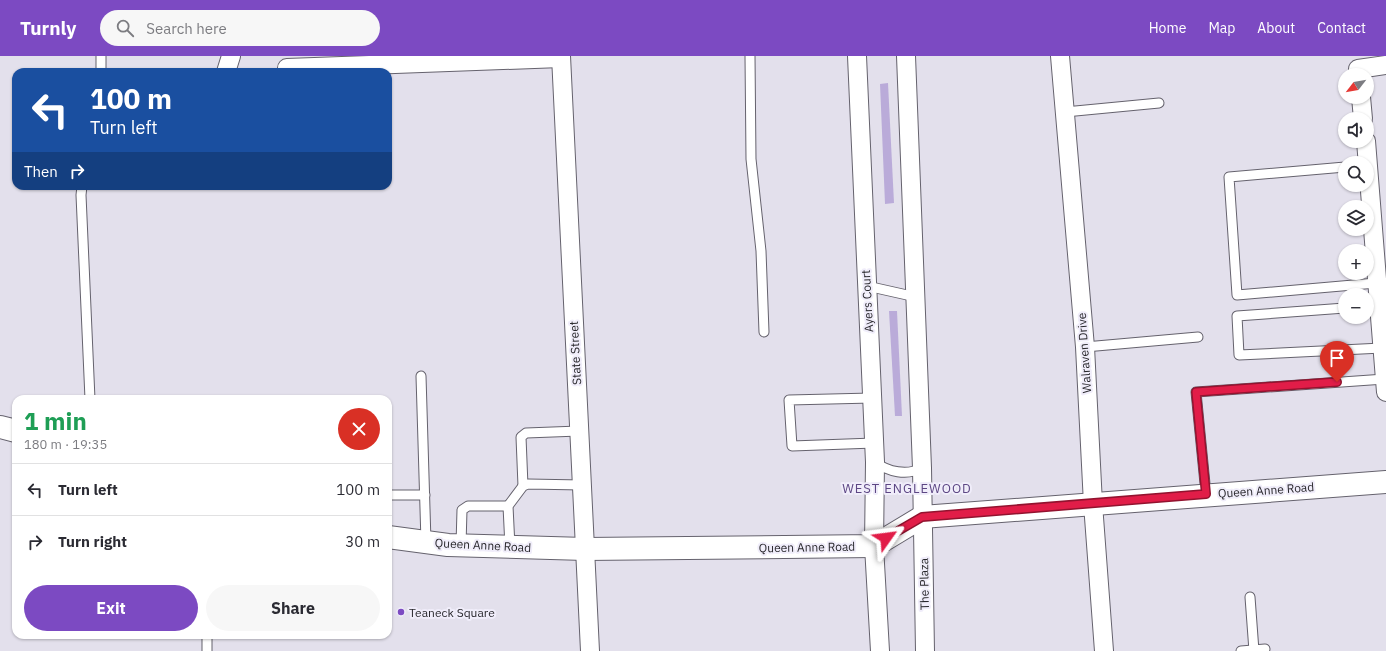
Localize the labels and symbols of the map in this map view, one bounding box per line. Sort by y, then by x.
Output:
north arrow [1338,68,1374,104]
street label: Ayers Court [858,269,876,333]
street label: Walraven Drive [1074,312,1094,394]
street label: State Street [566,321,584,385]
pin [1320,341,1354,382]
street label: Queen Anne Road [1217,479,1315,501]
district label: WEST ENGLEWOOD [842,480,972,497]
position arrow [865,517,907,559]
street label: Queen Anne Road [434,535,532,555]
street label: Queen Anne Road [759,539,855,555]
street label: The Plaza [916,557,932,610]
place label: Teaneck Square [409,605,495,620]
marker: Teaneck Square [396,607,406,617]

